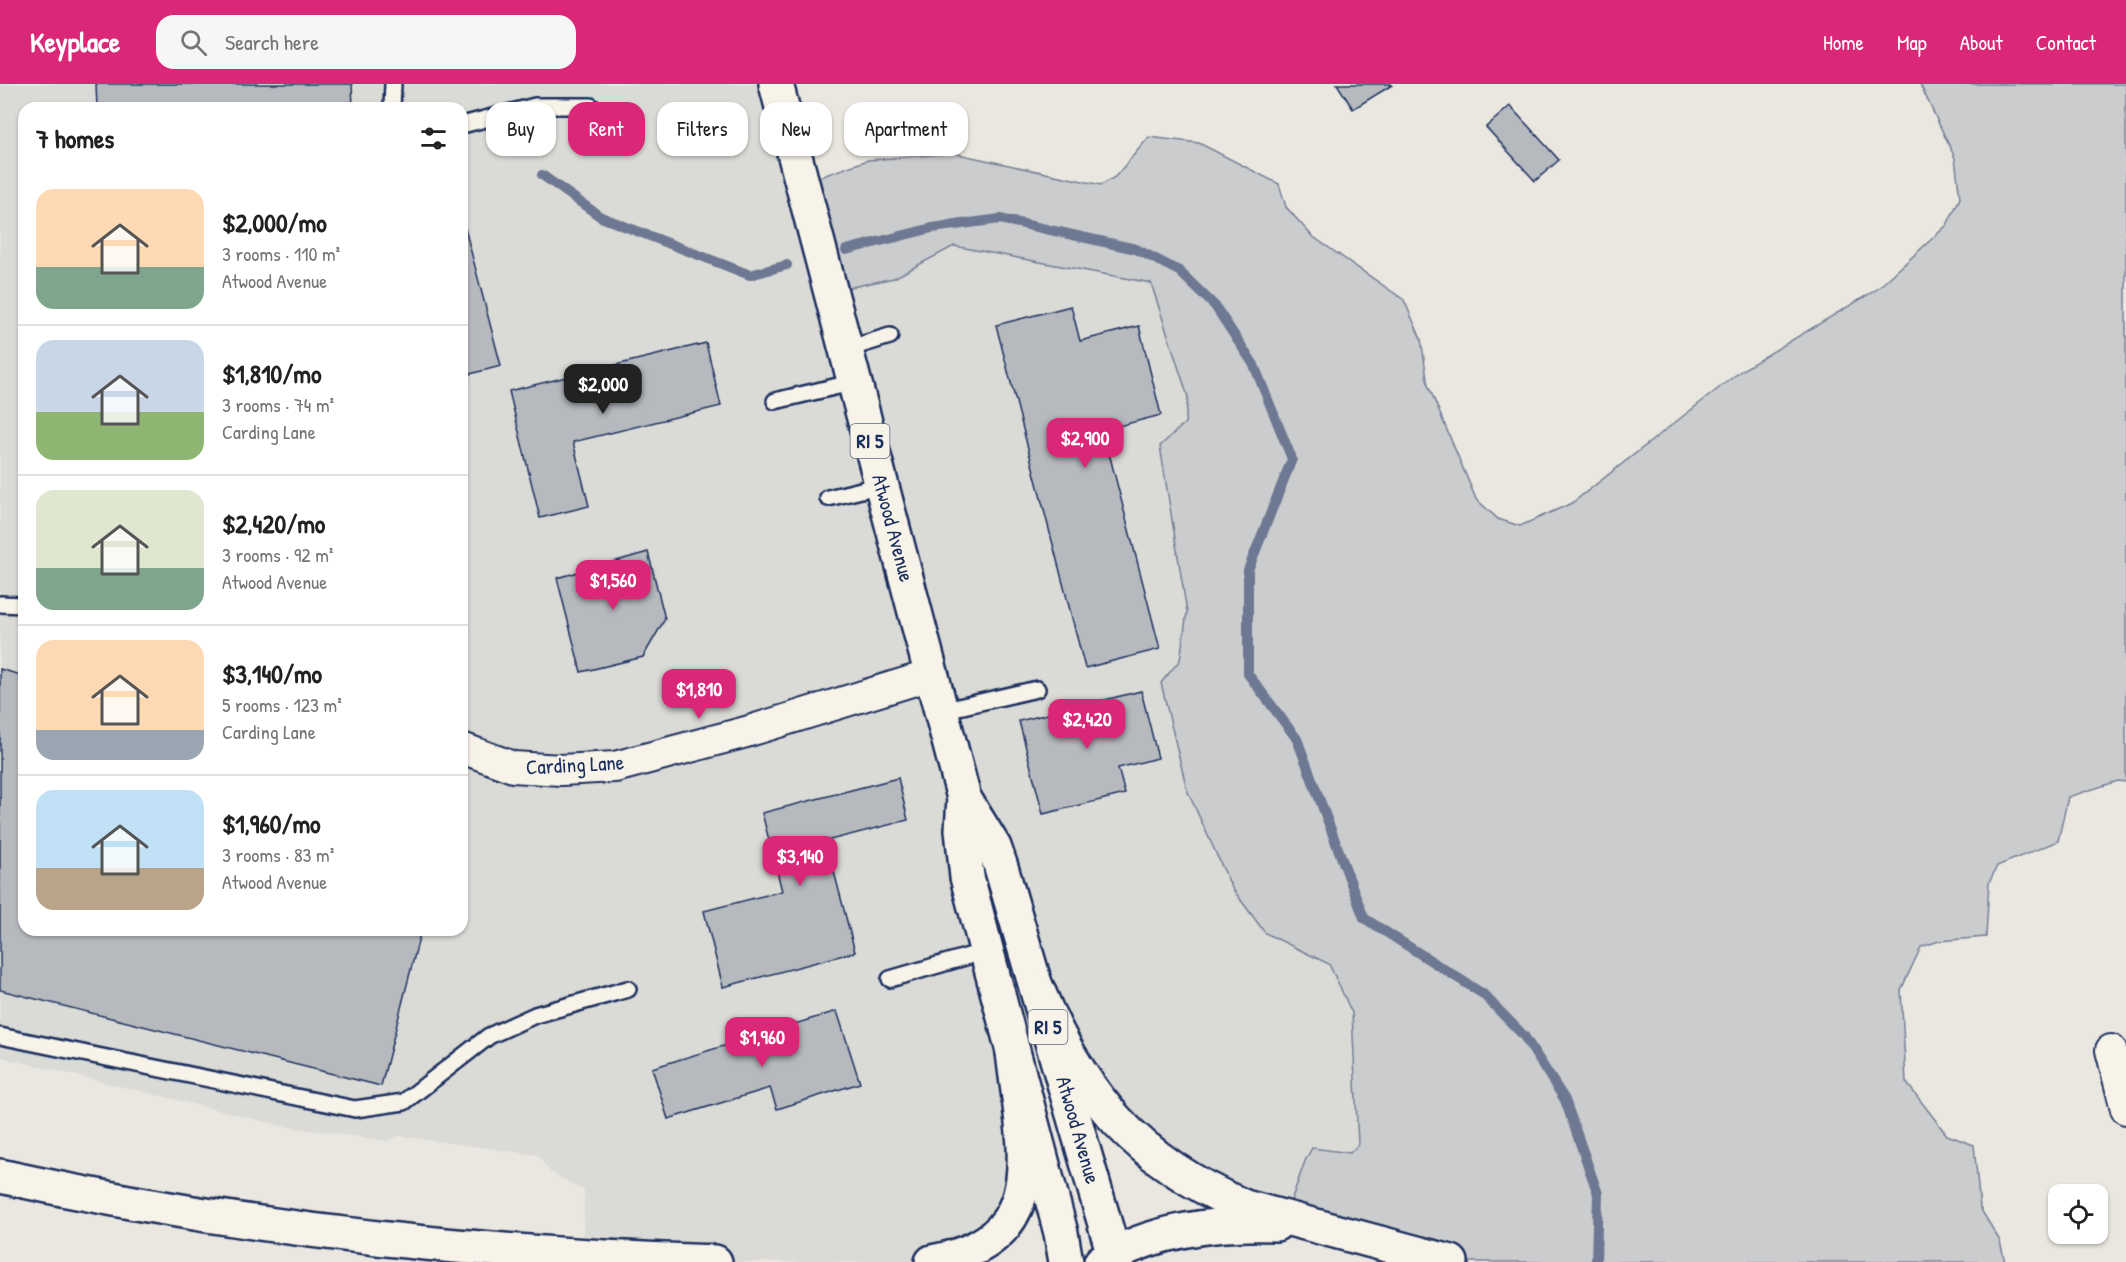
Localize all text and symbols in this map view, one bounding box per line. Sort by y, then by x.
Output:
search box [156,15,576,69]
text: Keyplace [30,23,120,61]
icon: search [177,26,210,59]
text: Search here [225,27,319,57]
text: Home [1823,28,1864,57]
text: Map [1897,28,1927,57]
text: About [1960,28,2003,57]
text: Contact [2036,28,2096,57]
chip: Buy [486,102,556,156]
chip: Rent [568,102,645,156]
chip: Filters [657,102,748,156]
chip: New [760,102,832,156]
chip: Apartment [844,102,968,156]
text: 7 homes [36,121,114,156]
icon: filters [417,122,450,155]
text: $2,000/mo [222,205,327,240]
icon: home [84,213,156,285]
text: 3 rooms · 110 m² [222,240,340,267]
text: Atwood Avenue [222,267,327,294]
text: $1,810/mo [222,356,321,391]
icon: home [84,364,156,436]
pin: $2,000 [554,364,652,415]
text: $2,000 [578,370,628,397]
text: 3 rooms · 74 m² [222,391,334,418]
text: Carding Lane [222,418,316,445]
pin: $2,900 [1036,418,1134,469]
road number: RI 5 [850,424,890,458]
text: $2,900 [1061,424,1109,451]
street label: Atwood Avenue [865,471,922,585]
text: $2,420/mo [222,506,325,541]
icon: home [84,514,156,586]
text: 3 rooms · 92 m² [222,541,333,568]
pin: $1,560 [564,560,662,611]
text: $1,560 [590,566,636,593]
text: Atwood Avenue [222,568,327,595]
text: $3,140/mo [222,656,322,691]
icon: home [84,664,156,736]
pin: $1,810 [650,669,748,720]
text: $1,810 [676,675,722,702]
text: 5 rooms · 123 m² [222,691,342,718]
pin: $2,420 [1038,699,1136,750]
text: $2,420 [1062,705,1112,732]
text: Carding Lane [222,718,316,745]
street label: Carding Lane [525,747,625,782]
text: $1,960/mo [222,806,321,841]
icon: home [84,814,156,886]
pin: $3,140 [751,836,849,887]
text: 3 rooms · 83 m² [222,841,334,868]
text: $3,140 [777,842,823,869]
text: Atwood Avenue [222,868,327,895]
road number: RI 5 [1028,1010,1068,1044]
pin: $1,960 [713,1017,811,1068]
text: $1,960 [739,1023,785,1050]
street label: Atwood Avenue [1049,1073,1108,1187]
map controls [2048,1184,2108,1244]
button: locate [2048,1184,2108,1244]

